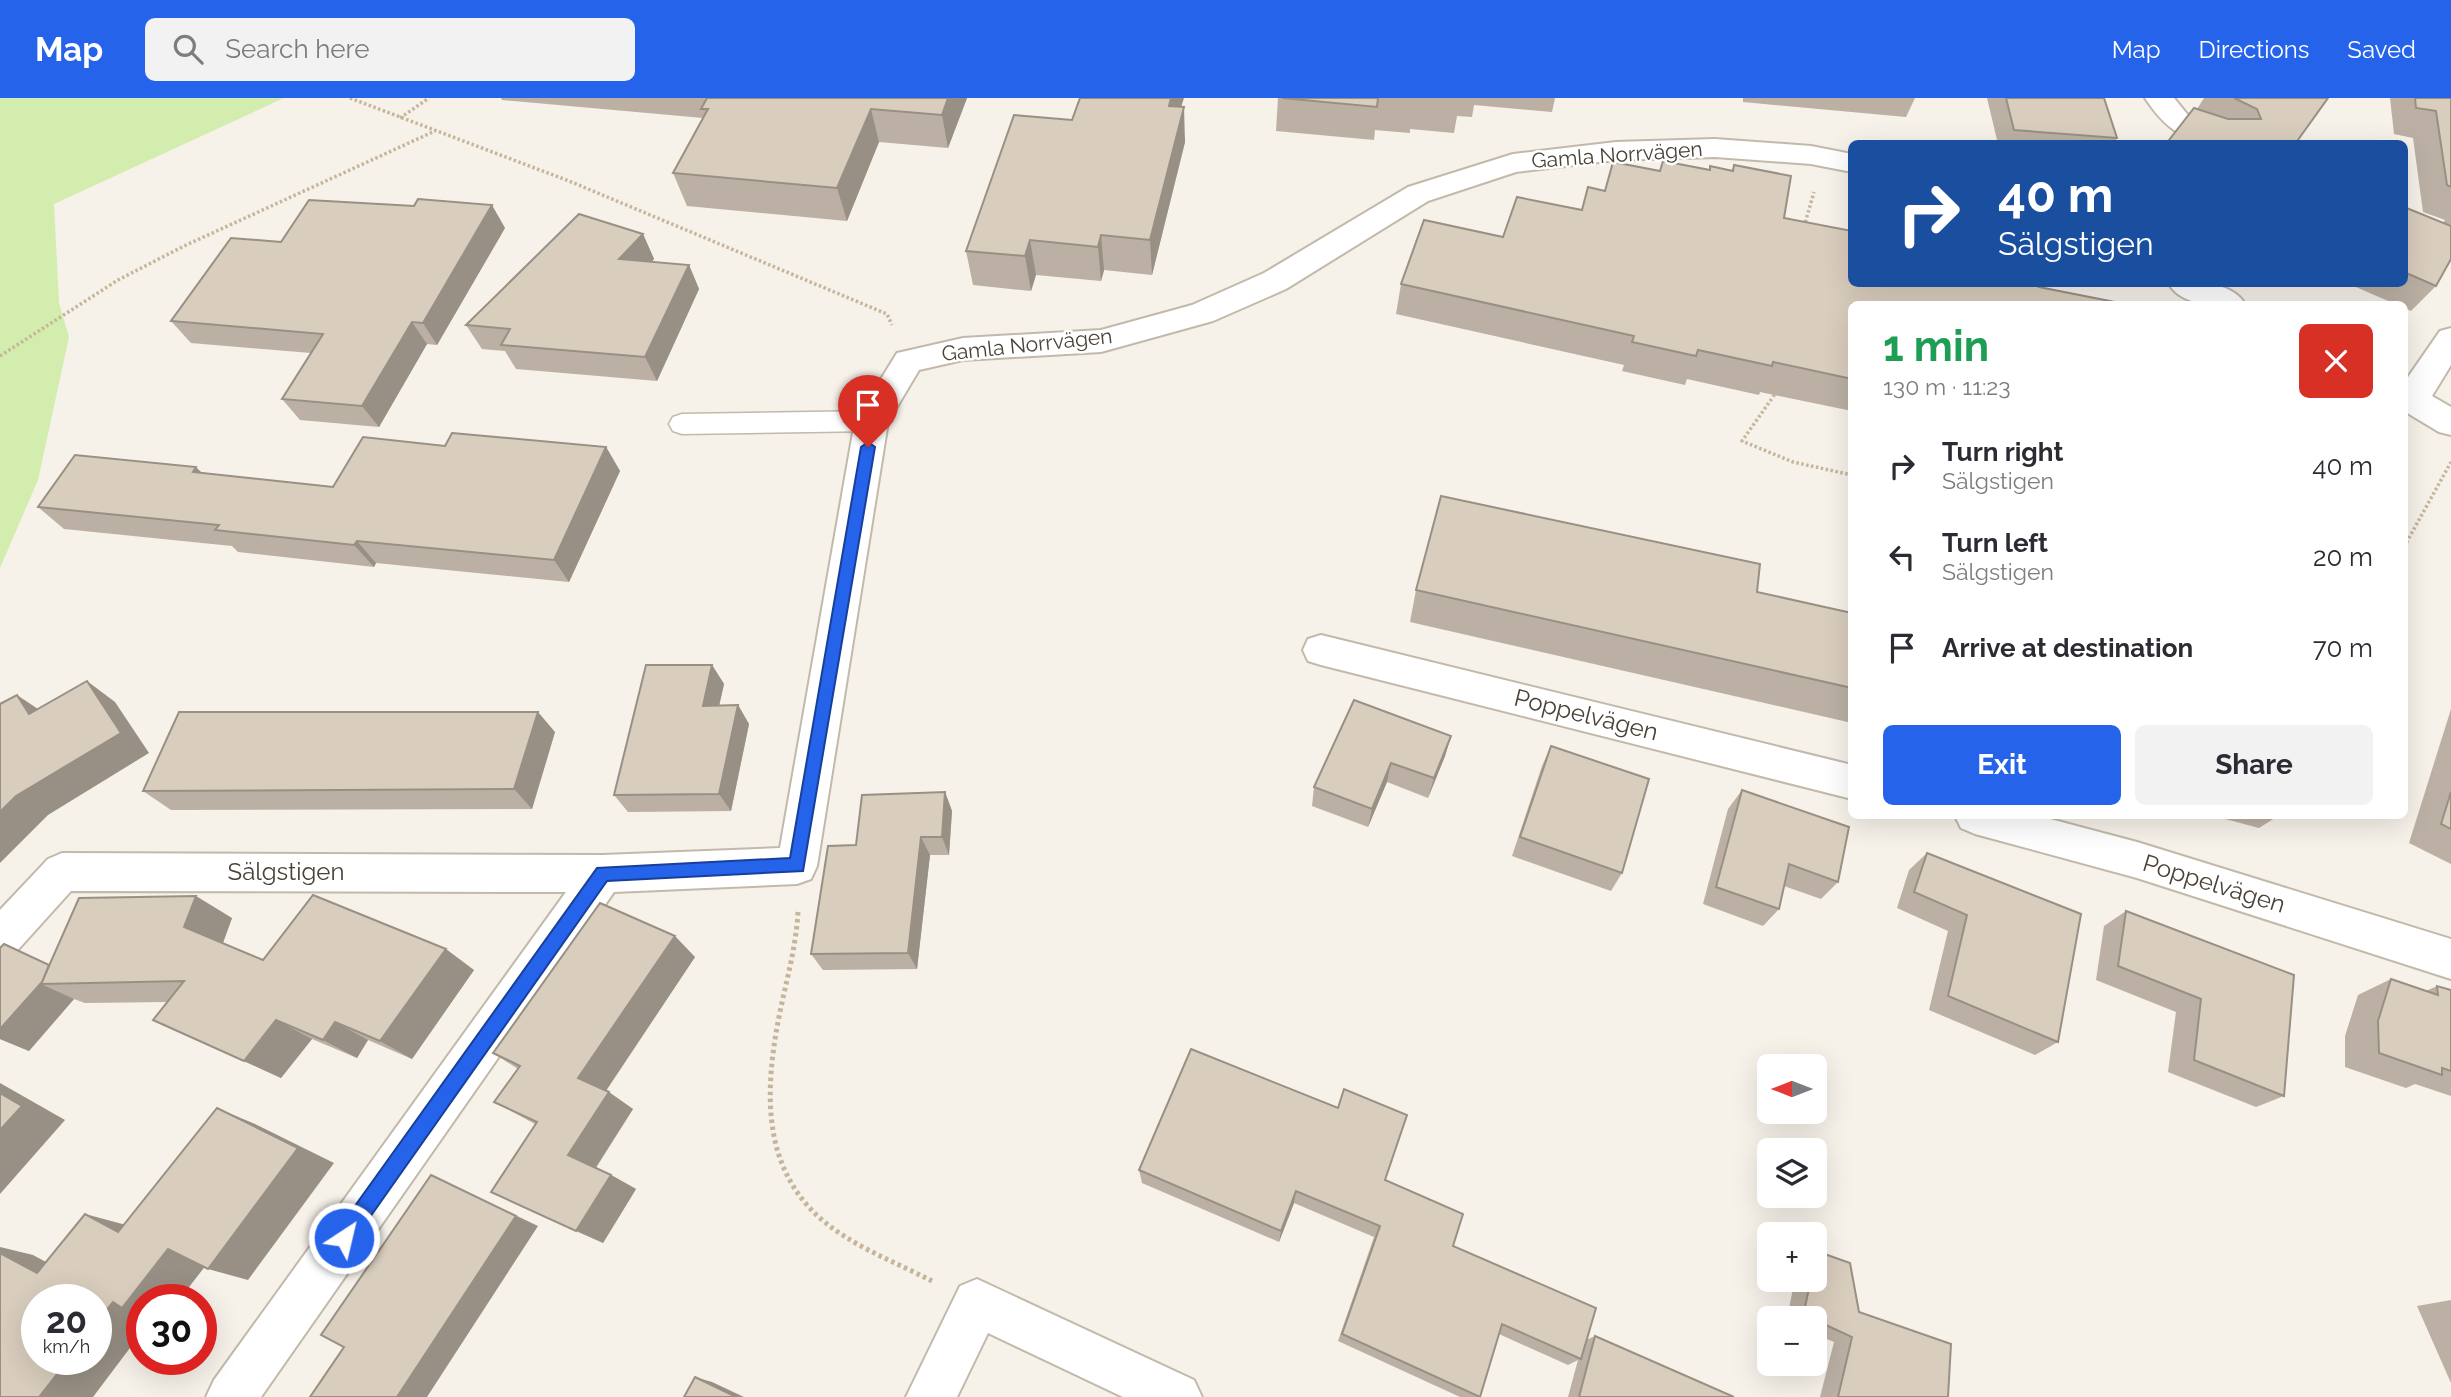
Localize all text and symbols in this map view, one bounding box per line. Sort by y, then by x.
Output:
search box [145,18,635,81]
text: Map [35,30,103,69]
icon: search [169,30,207,68]
text: Search here [225,34,370,64]
text: Map [2112,35,2161,64]
text: Directions [2199,35,2309,64]
text: Saved [2347,35,2416,64]
street label: Gamla Norrvägen [1531,136,1703,173]
text: 40 m [1998,166,2113,223]
icon: right [1883,168,1974,259]
text: Sälgstigen [1998,225,2154,262]
text: 1 min [1883,322,1989,371]
street label: Gamla Norrvägen [940,323,1114,366]
button: close [2299,324,2373,398]
text: 130 m · 11:23 [1883,373,2011,400]
pin [838,375,898,447]
icon: arrive [849,386,887,424]
text: Turn right [1942,437,2063,467]
icon: right [1883,447,1921,485]
text: 40 m [2312,451,2373,481]
text: Sälgstigen [1942,467,2054,494]
text: Turn left [1942,528,2048,558]
icon: left [1883,538,1921,576]
text: 20 m [2313,542,2373,572]
text: Sälgstigen [1942,558,2054,585]
icon: arrive [1883,629,1921,667]
text: Arrive at destination [1942,633,2193,663]
text: 70 m [2313,633,2373,663]
street label: Poppelvägen [1511,683,1661,746]
button: Exit [1883,725,2121,805]
button: Share [2135,725,2373,805]
street label: Poppelvägen [2139,848,2289,919]
street label: Sälgstigen [228,857,344,886]
north arrow [1757,1054,1827,1124]
map controls [1757,1054,1827,1376]
button: layers [1757,1138,1827,1208]
position arrow [307,1201,381,1275]
button: + [1757,1222,1827,1292]
speed limit sign: 30 [126,1284,217,1375]
text: 20 [46,1300,87,1341]
button: − [1757,1306,1827,1376]
text: km/h [43,1336,90,1357]

